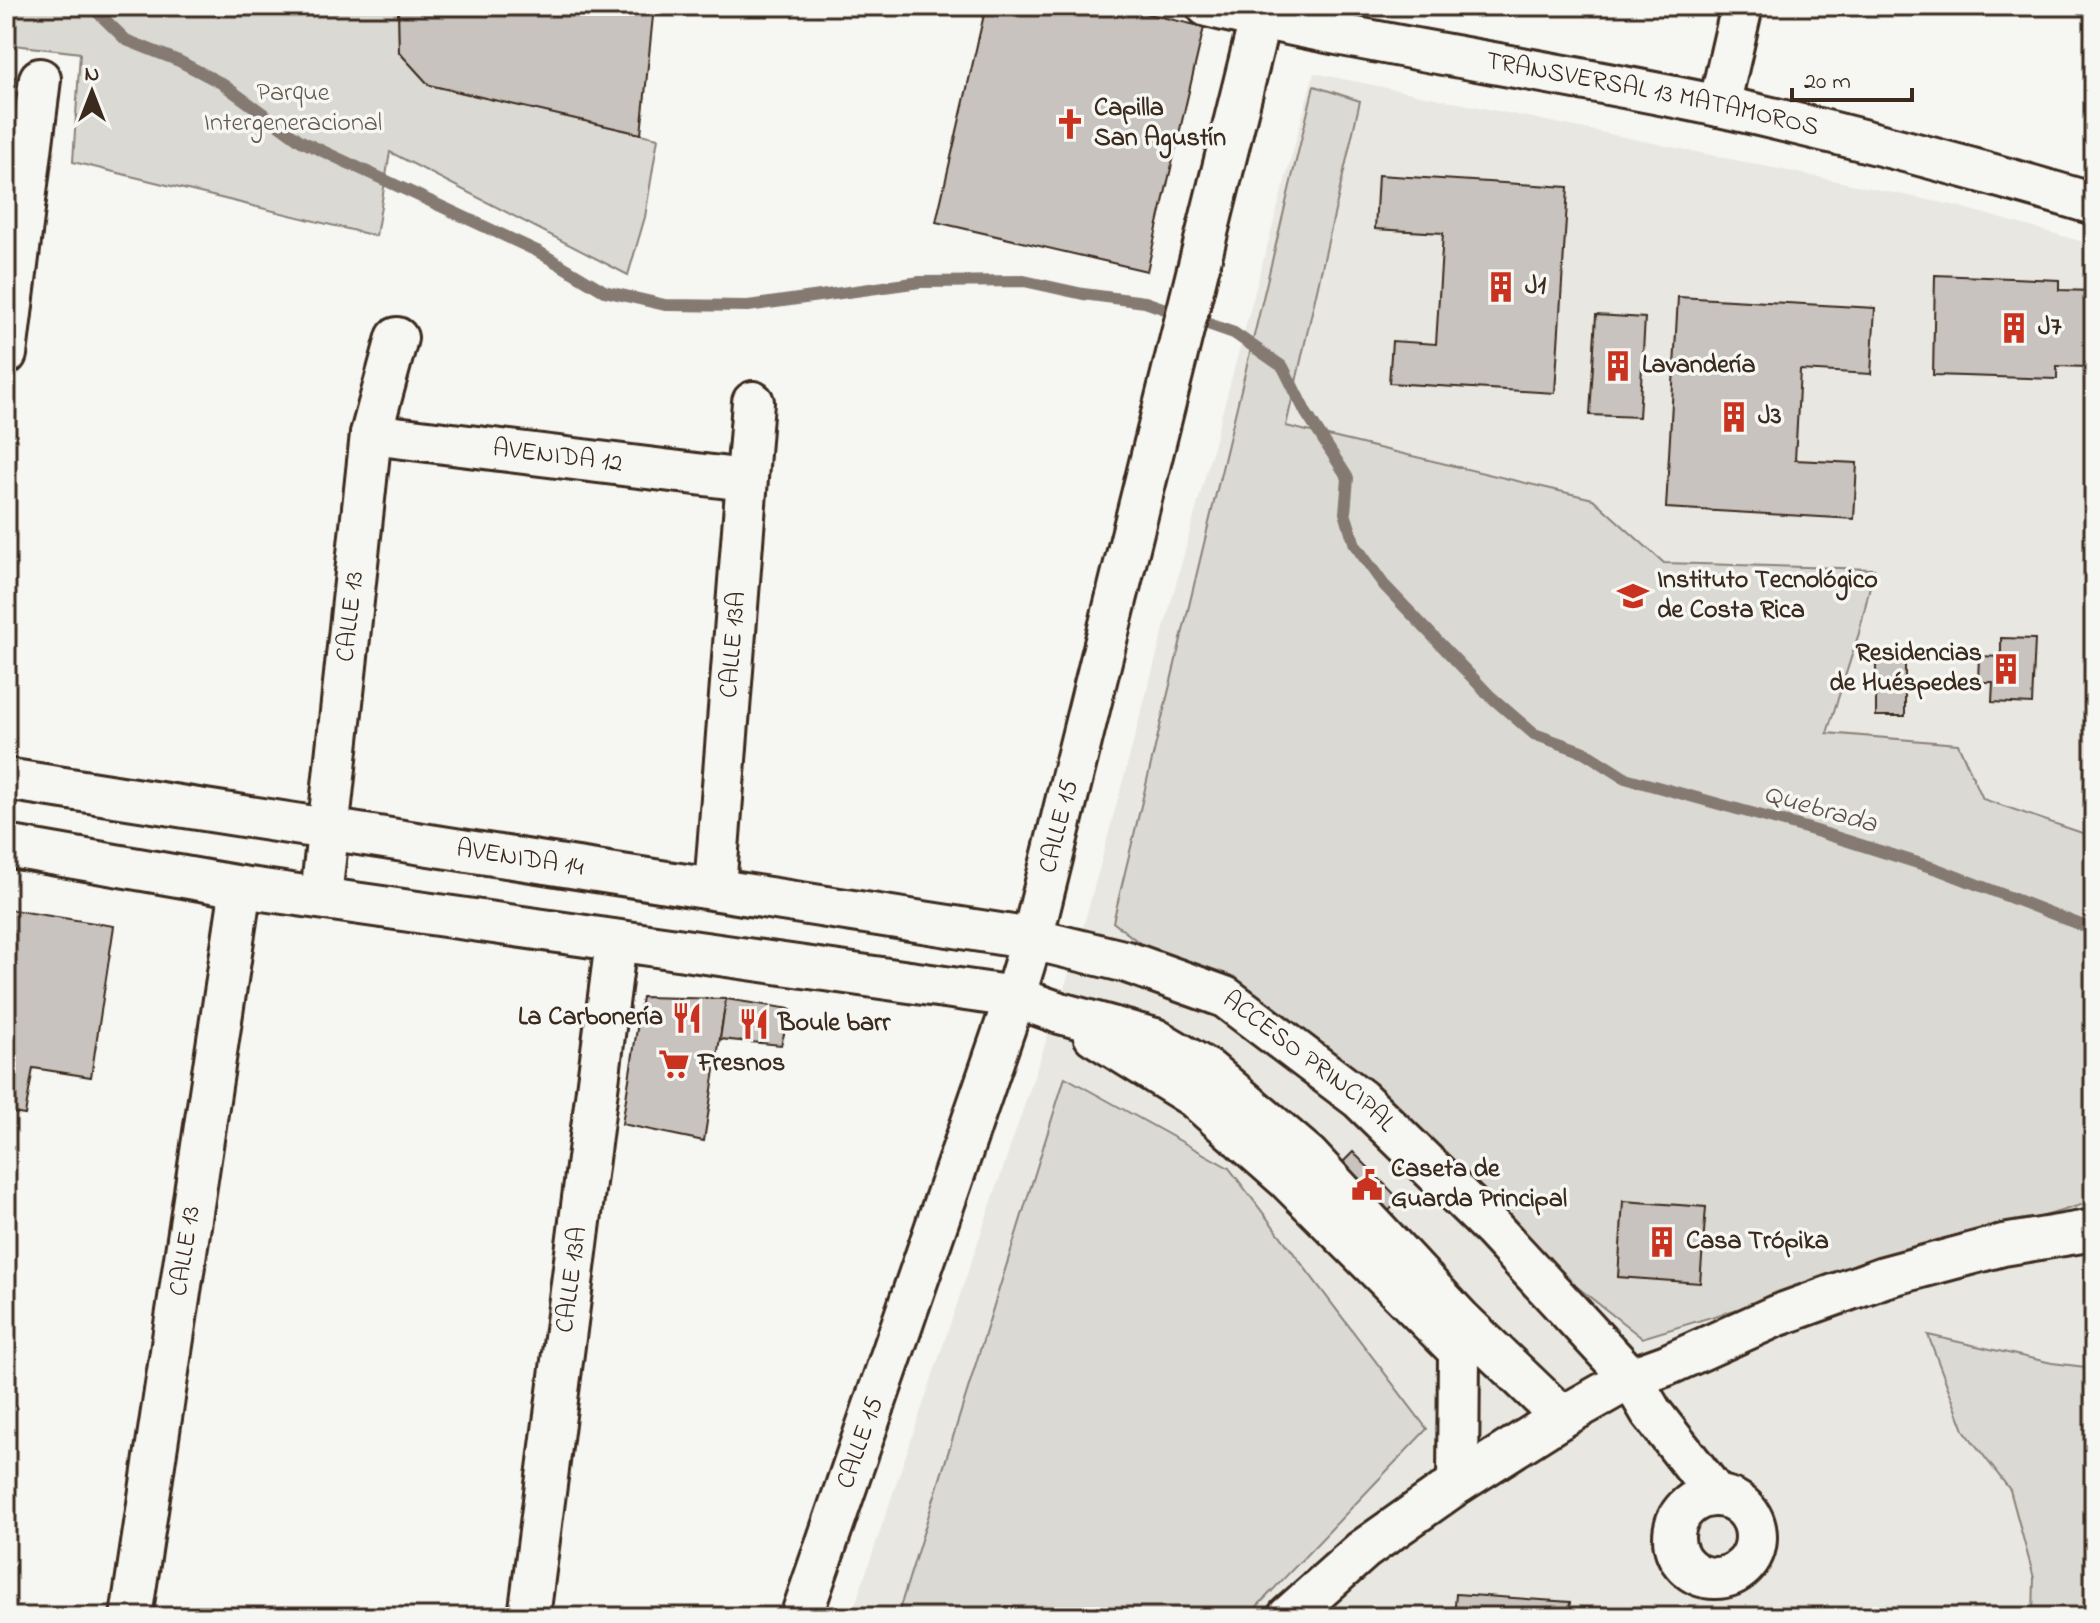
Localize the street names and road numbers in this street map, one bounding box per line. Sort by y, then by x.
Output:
street label: TRANSVERSAL 13 MATAMOROS [1483,43,1823,148]
street label: AVENIDA 12 [490,430,625,484]
street label: CALLE 13 [328,569,375,664]
street label: CALLE 13A [711,590,757,700]
street label: CALLE 15 [1030,776,1090,877]
street label: AVENIDA 14 [453,830,586,888]
street label: ACCESO PRINCIPAL [1214,982,1404,1142]
street label: CALLE 13 [161,1203,212,1299]
street label: CALLE 13A [547,1224,598,1335]
street label: CALLE 15 [828,1392,895,1494]

